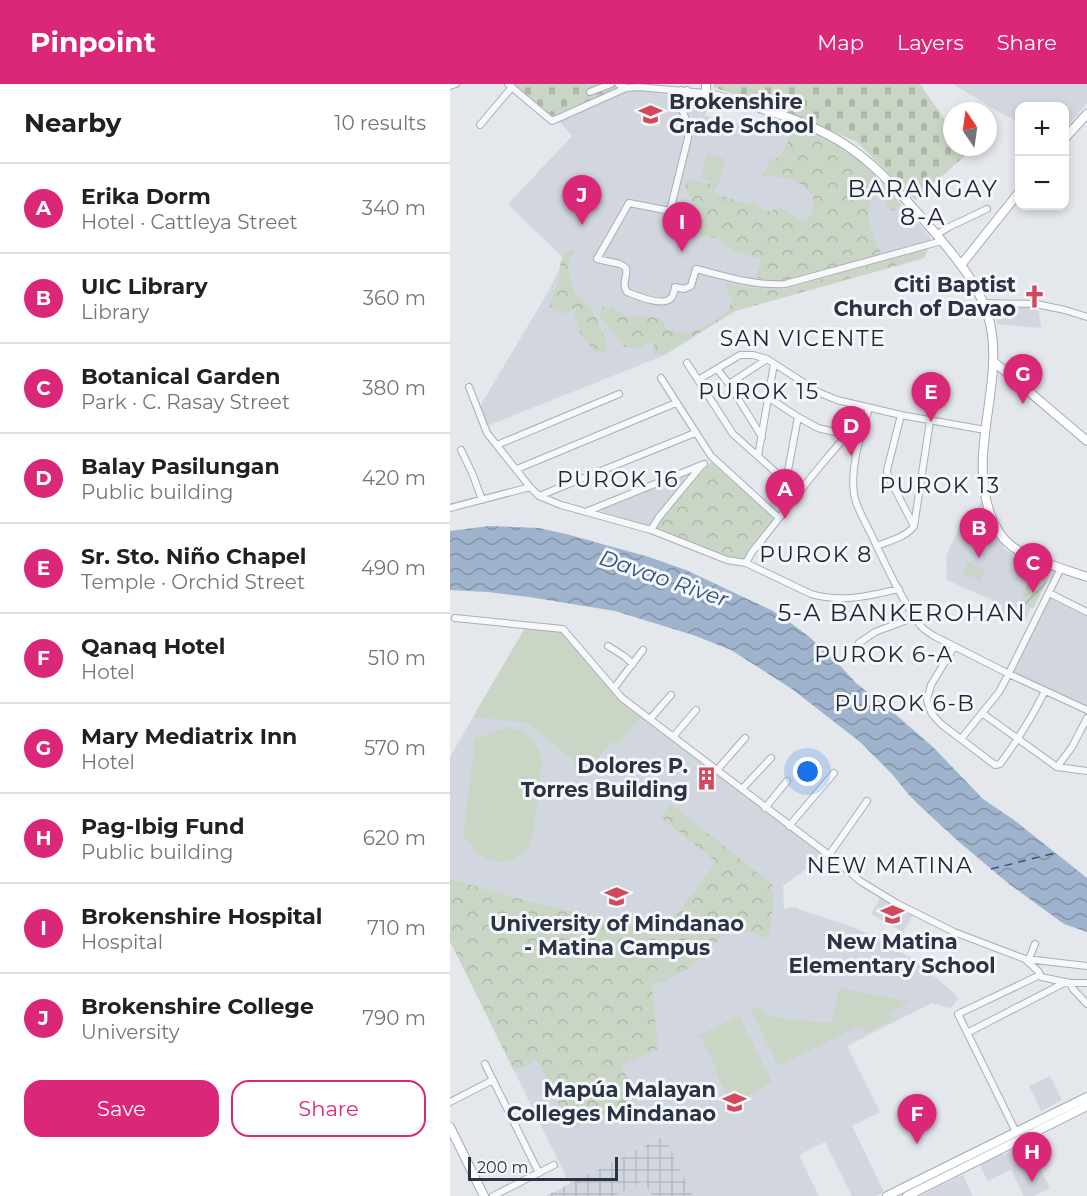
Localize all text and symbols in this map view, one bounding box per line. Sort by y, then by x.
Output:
text: Pinpoint [30,25,156,59]
text: Map [817,30,864,55]
text: Layers [897,30,964,55]
text: Share [997,30,1057,55]
place label: Brokenshire Grade School [669,89,814,138]
school or university icon: Brokenshire Grade School [638,101,664,127]
north arrow [943,102,997,156]
map controls [1015,102,1069,210]
button: + [1015,102,1069,156]
text: Nearby [24,107,121,139]
text: 10 results [334,111,426,135]
button: − [1015,156,1069,210]
district label: BARANGAY 8-A [847,174,999,231]
pin: J [562,176,602,225]
text: Erika Dorm [81,183,211,210]
text: A [36,196,51,220]
text: 340 m [362,196,426,220]
pin: I [662,202,702,252]
text: Hotel · Cattleya Street [81,210,298,234]
place label: Citi Baptist Church of Davao [833,272,1016,321]
text: UIC Library [81,273,208,300]
church icon: Citi Baptist Church of Davao [1021,284,1047,310]
text: B [36,286,51,310]
text: 360 m [363,286,426,310]
text: Library [81,300,149,324]
district label: SAN VICENTE [720,325,886,352]
pin: G [1004,354,1042,404]
text: Botanical Garden [81,363,280,390]
pin: E [912,372,950,422]
text: C [36,376,51,400]
text: 380 m [362,376,426,400]
district label: PUROK 15 [698,378,820,405]
text: Park · C. Rasay Street [81,390,290,414]
pin: D [832,406,870,456]
text: Balay Pasilungan [81,453,280,480]
text: D [35,466,52,490]
text: 420 m [362,466,426,490]
district label: PUROK 16 [557,466,679,493]
pin: A [766,470,804,519]
district label: PUROK 13 [879,472,1001,499]
text: Public building [81,480,234,504]
pin: B [960,508,998,558]
district label: PUROK 8 [759,541,873,568]
text: Sr. Sto. Niño Chapel [81,543,307,570]
water label: Davao River [596,544,733,614]
pin: C [1014,544,1052,593]
text: E [37,556,50,580]
text: 490 m [361,556,426,580]
text: Temple · Orchid Street [81,570,305,594]
district label: 5-A BANKEROHAN [778,598,1026,627]
text: Qanaq Hotel [81,633,225,660]
district label: PUROK 6-A [814,641,954,668]
text: F [37,646,50,670]
text: 510 m [368,646,426,670]
text: Hotel [81,660,135,684]
district label: PUROK 6-B [835,690,975,717]
text: Mary Mediatrix Inn [81,723,297,750]
text: G [36,736,51,760]
text: 570 m [364,736,426,760]
text: Hotel [81,750,135,774]
place label: Dolores P. Torres Building [521,753,688,802]
your location [793,757,822,786]
building icon: Dolores P. Torres Building [693,765,719,791]
text: Pag-Ibig Fund [81,813,244,840]
text: H [35,826,52,850]
text: 620 m [363,826,426,850]
text: Public building [81,840,234,864]
district label: NEW MATINA [807,852,973,879]
school or university icon: University of Mindanao - Matina Campus [604,883,630,909]
school or university icon: New Matina Elementary School [879,901,905,927]
text: Brokenshire Hospital [81,903,322,930]
place label: University of Mindanao - Matina Campus [490,911,744,960]
text: I [40,916,47,940]
text: 710 m [367,916,426,940]
place label: New Matina Elementary School [789,929,995,978]
text: Hospital [81,930,163,954]
text: Brokenshire College [81,993,314,1020]
text: J [38,1006,49,1030]
text: 790 m [362,1006,426,1030]
text: University [81,1020,180,1044]
place label: Mapúa Malayan Colleges Mindanao [507,1077,716,1126]
button: Save [24,1080,219,1137]
button: Share [231,1080,426,1137]
school or university icon: Mapúa Malayan Colleges Mindanao [721,1089,747,1115]
pin: F [898,1094,936,1144]
pin: H [1012,1132,1052,1182]
scale bar [468,1154,618,1182]
text: 200 m [477,1158,528,1177]

